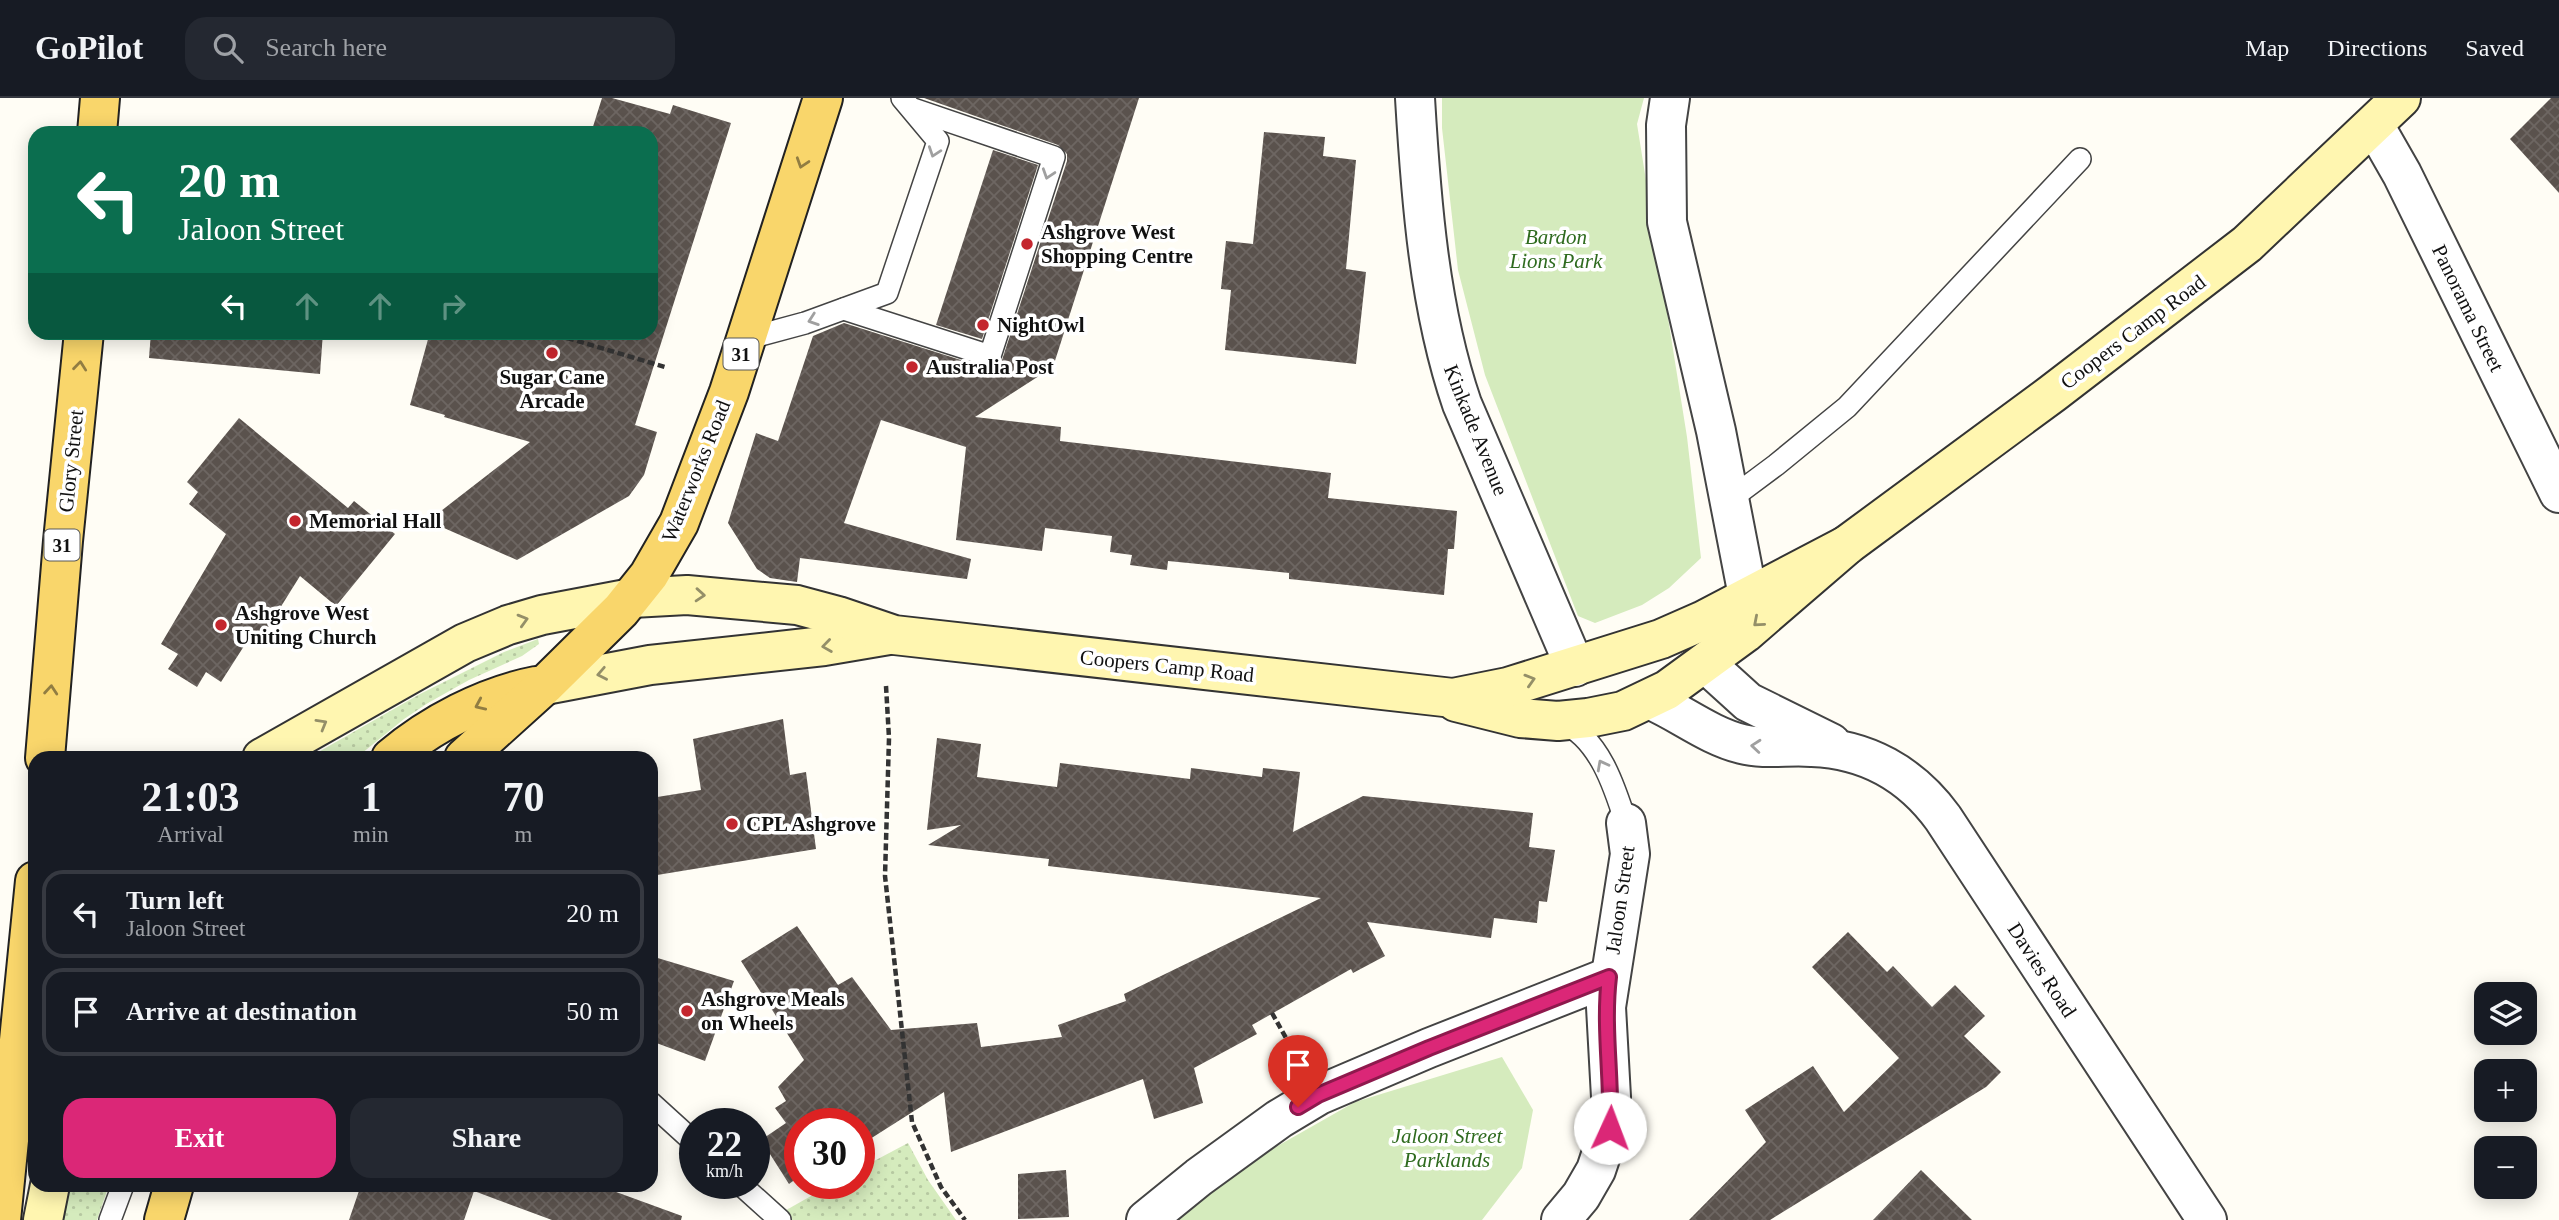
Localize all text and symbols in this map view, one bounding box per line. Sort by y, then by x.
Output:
search box [185,17,675,80]
icon: search [209,29,247,67]
text: GoPilot [35,30,143,66]
text: Search here [265,33,387,62]
text: Map [2245,35,2289,61]
text: Directions [2327,35,2427,61]
text: Saved [2465,35,2524,61]
one-way arrow [928,146,942,158]
text: 20 m [178,153,280,208]
icon: left [63,154,154,245]
one-way arrow [796,156,810,169]
one-way arrow [1042,168,1057,180]
text: Jaloon Street [178,211,344,247]
place label: Ashgrove West Shopping Centre [1041,220,1193,268]
park label: Bardon Lions Park [1509,225,1603,273]
marker: Ashgrove West Shopping Centre [1019,236,1035,252]
street label: Panorama Street [2427,241,2509,376]
street label: Coopers Camp Road [2056,269,2210,394]
icon: left [215,287,253,325]
icon: ahead [288,287,326,325]
icon: ahead [361,287,399,325]
icon: right [434,287,472,325]
one-way arrow [807,312,819,326]
place label: NightOwl [997,313,1085,337]
marker: NightOwl [975,317,991,333]
road number: 31 [724,338,758,370]
marker: Sugar Cane Arcade [544,345,560,361]
place label: Australia Post [926,355,1054,379]
marker: Australia Post [904,359,920,375]
one-way arrow [73,360,88,371]
street label: Kinkade Avenue [1439,361,1513,499]
place label: Sugar Cane Arcade [499,365,605,413]
street label: Waterworks Road [657,396,736,545]
street label: Glory Street [54,408,88,514]
place label: Memorial Hall [309,509,442,533]
marker: Memorial Hall [287,513,303,529]
road number: 31 [44,530,80,560]
one-way arrow [695,588,706,603]
place label: Ashgrove West Uniting Church [235,601,377,649]
one-way arrow [517,614,529,628]
one-way arrow [1753,614,1766,626]
marker: Ashgrove West Uniting Church [213,617,229,633]
one-way arrow [821,638,833,653]
street label: Coopers Camp Road [1079,645,1256,687]
one-way arrow [596,666,608,681]
one-way arrow [1524,674,1536,689]
one-way arrow [43,684,58,695]
one-way arrow [475,697,487,711]
one-way arrow [314,719,327,732]
one-way arrow [1751,739,1762,754]
one-way arrow [1596,760,1610,772]
text: 21:03 [142,774,240,820]
text: 1 [360,774,381,820]
text: 70 [502,774,544,820]
place label: CPL Ashgrove [746,812,876,836]
marker: CPL Ashgrove [724,816,740,832]
text: Arrival [157,822,224,847]
text: min [353,822,389,847]
text: m [514,822,532,847]
street label: Jaloon Street [1601,844,1639,956]
text: Turn left [126,886,224,915]
icon: left [67,895,105,933]
text: 20 m [566,899,619,928]
text: Jaloon Street [126,916,245,941]
street label: Davies Road [2003,918,2082,1022]
map controls [2474,982,2537,1199]
button: layers [2474,982,2537,1045]
place label: Ashgrove Meals on Wheels [701,987,845,1035]
icon: arrive [67,993,105,1031]
text: Arrive at destination [126,997,357,1026]
text: 50 m [566,997,619,1026]
marker: Ashgrove Meals on Wheels [679,1003,695,1019]
pin [1268,1035,1328,1107]
icon: arrive [1279,1046,1317,1084]
button: + [2474,1059,2537,1122]
position arrow [1573,1091,1647,1165]
button: Exit [63,1098,336,1178]
button: Share [350,1098,623,1178]
speed limit sign: 30 [784,1108,875,1199]
park label: Jaloon Street Parklands [1392,1124,1503,1172]
text: 22 [707,1125,742,1164]
button: − [2474,1136,2537,1199]
text: km/h [706,1161,743,1181]

